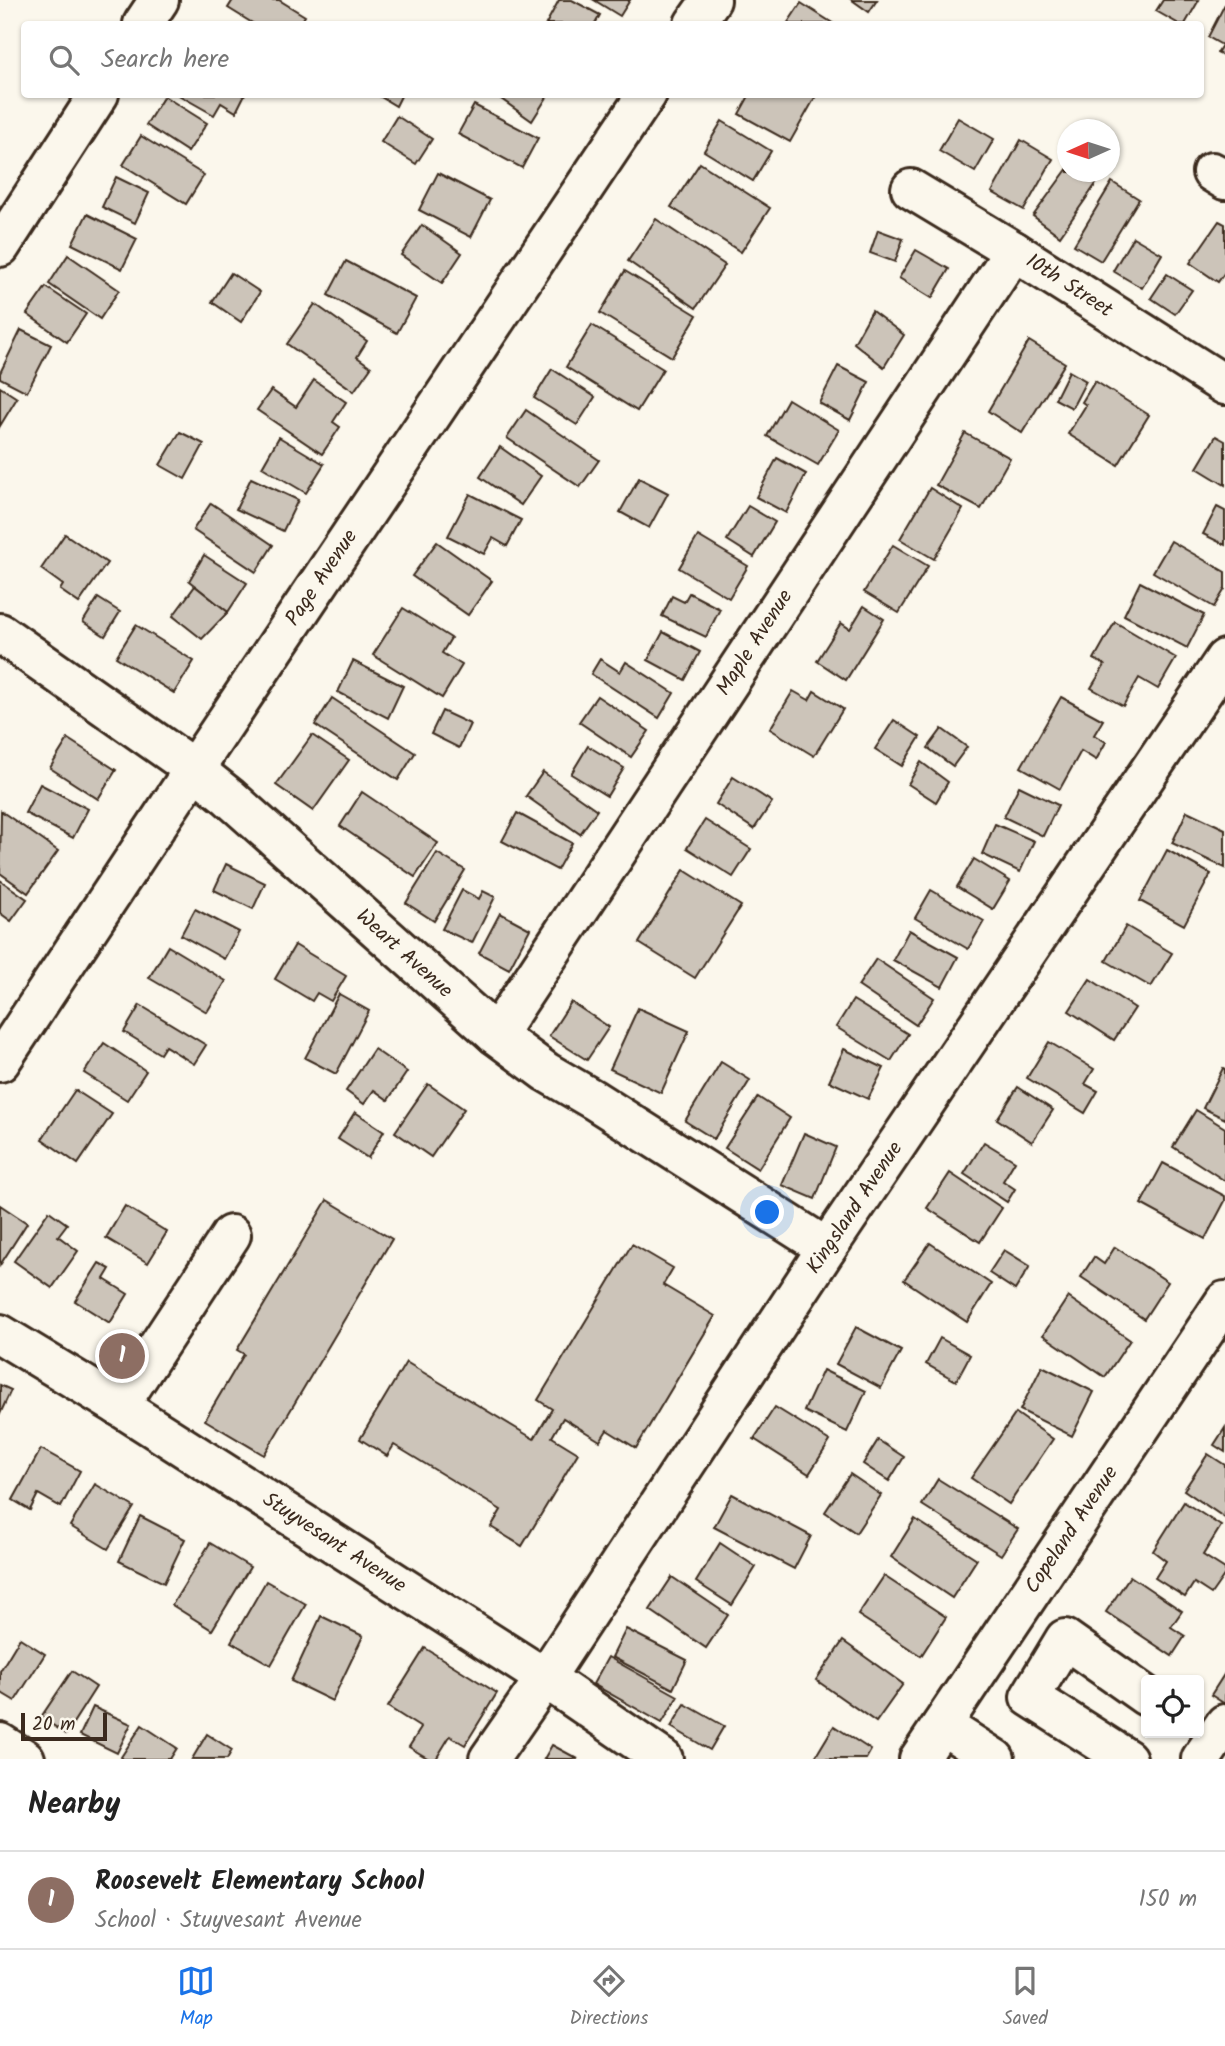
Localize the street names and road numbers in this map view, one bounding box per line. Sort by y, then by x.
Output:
street label: 10th Street [1019,245,1120,327]
street label: Page Avenue [277,522,367,633]
street label: Maple Avenue [708,583,802,703]
street label: Weart Avenue [348,901,460,1007]
street label: Kingsland Avenue [798,1134,912,1281]
street label: Copeland Avenue [1017,1459,1128,1601]
street label: Stuyvesant Avenue [255,1484,413,1602]

